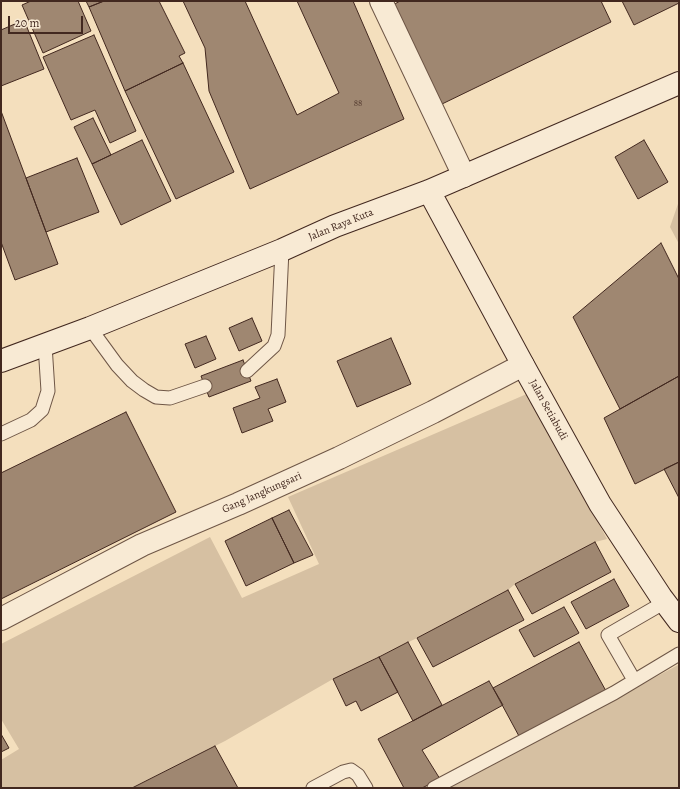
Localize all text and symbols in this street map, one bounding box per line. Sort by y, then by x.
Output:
scale bar [10,8,85,34]
text: 20 m [15,15,39,31]
house number: 88 [354,99,362,109]
street label: Jalan Raya Kuta [306,206,376,244]
street label: Jalan Setiabudi [526,377,570,443]
street label: Gang Jangkungsari [220,470,304,516]

